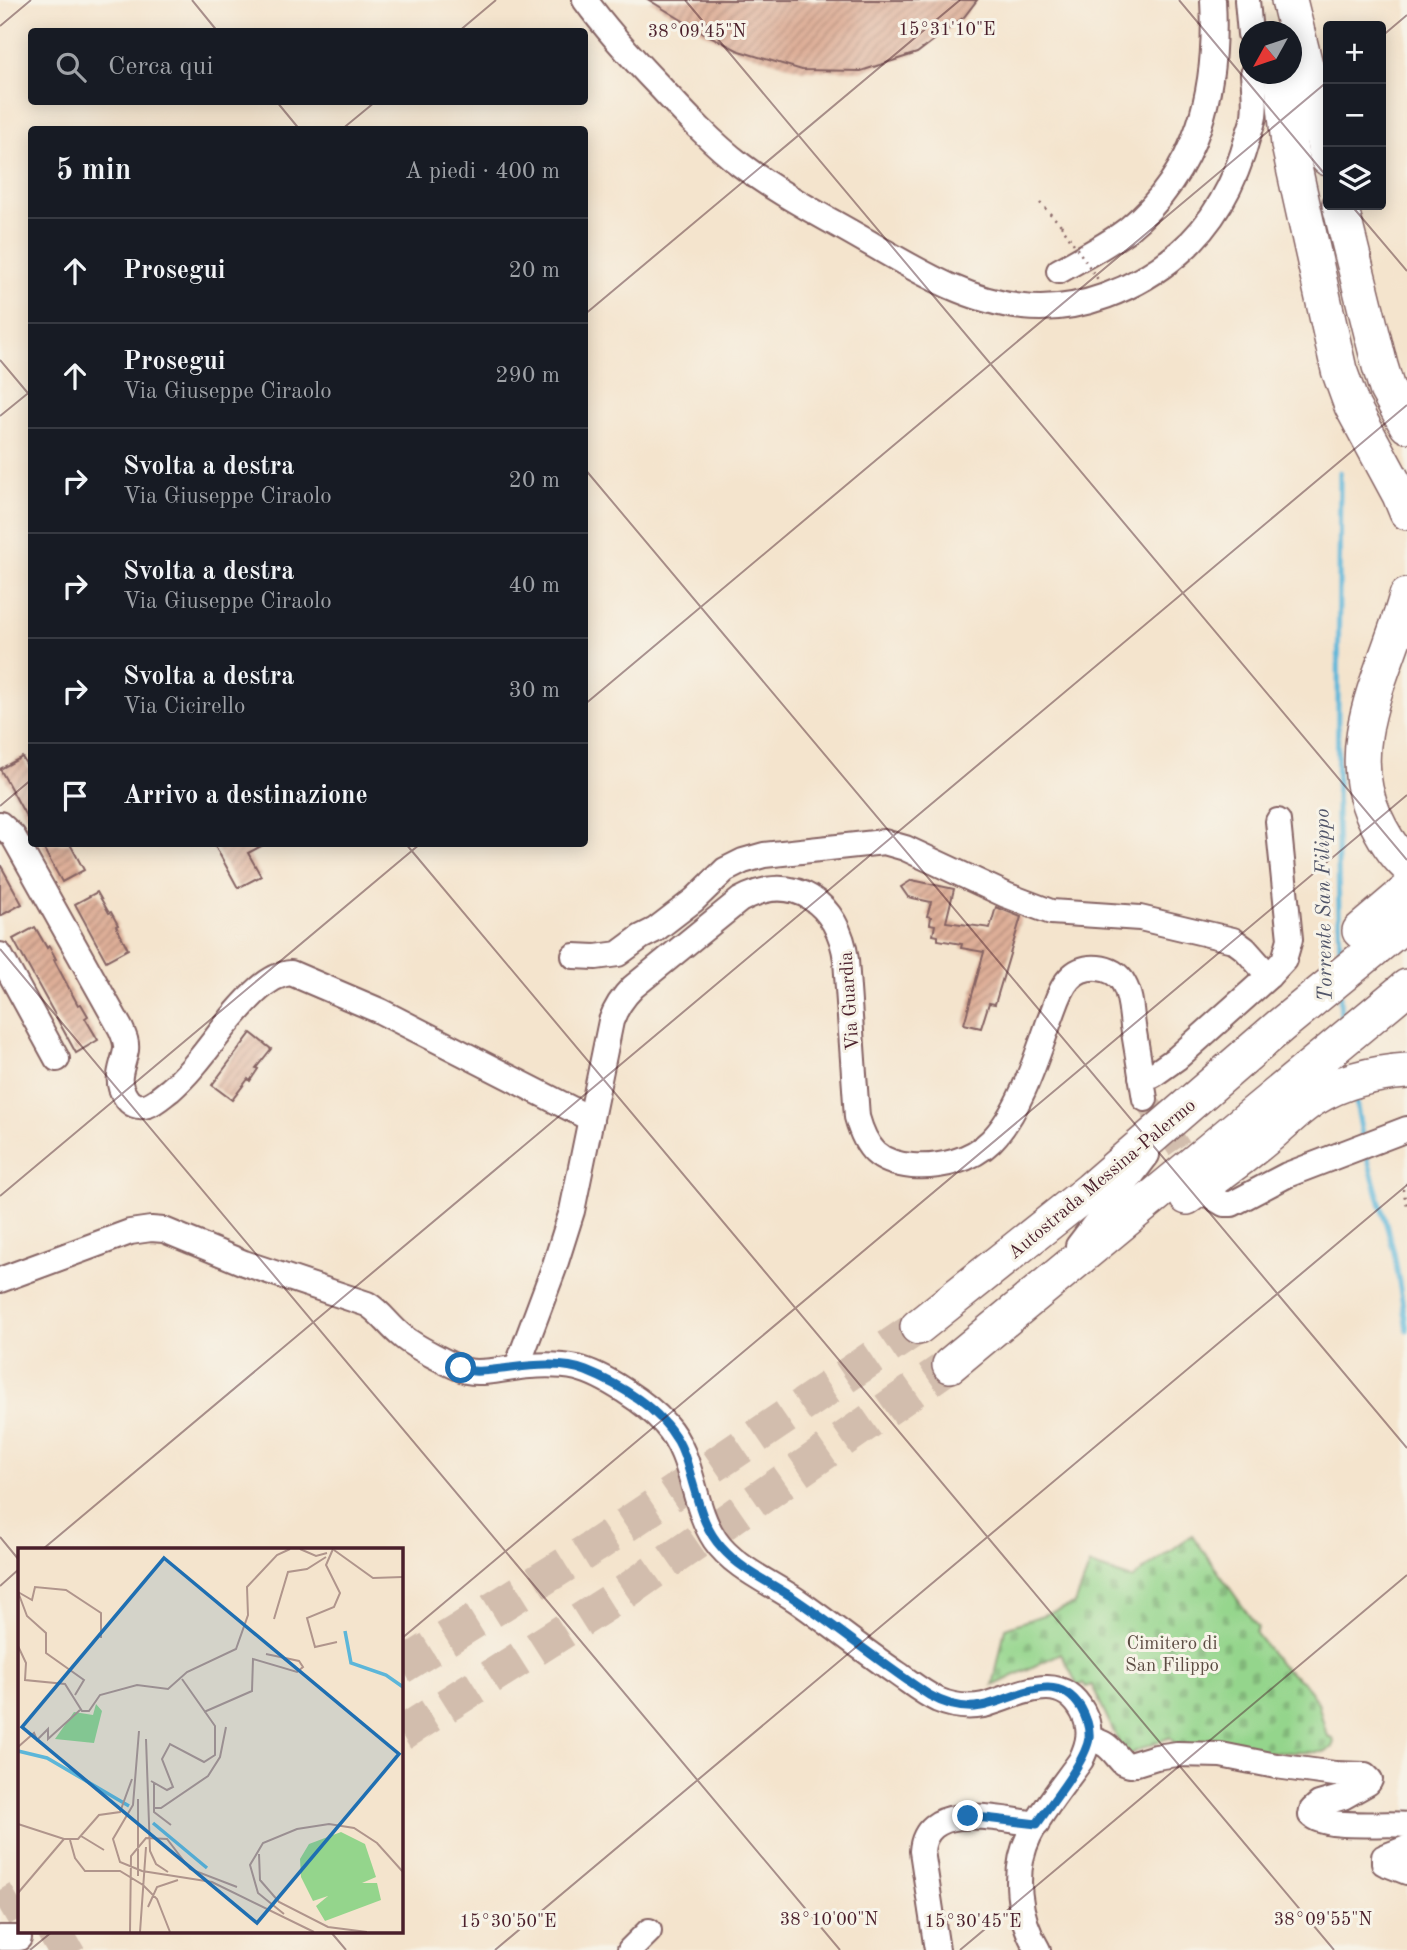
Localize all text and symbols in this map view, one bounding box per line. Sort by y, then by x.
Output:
text: 15°31'10"E [899,21,995,39]
north arrow [1239,21,1302,84]
map controls [1323,21,1386,210]
button: + [1323,21,1386,84]
text: 38°09'45"N [648,23,746,41]
search box [28,28,588,105]
icon: search [52,48,90,86]
text: Cerca qui [108,54,213,80]
button: − [1323,84,1386,147]
button: layers [1323,147,1386,210]
text: 5 min [56,156,131,186]
text: A piedi · 400 m [405,160,560,183]
icon: ahead [56,252,94,290]
text: Prosegui [123,258,226,284]
text: 20 m [509,259,560,282]
text: Prosegui [123,349,226,375]
icon: ahead [56,357,94,395]
text: 290 m [495,364,560,387]
text: Via Giuseppe Ciraolo [123,380,332,403]
text: Svolta a destra [123,454,294,480]
icon: right [56,462,94,500]
text: 20 m [509,469,560,492]
text: Via Giuseppe Ciraolo [123,485,332,508]
text: Svolta a destra [123,559,294,585]
icon: right [56,567,94,605]
text: 40 m [509,574,560,597]
text: Via Giuseppe Ciraolo [123,590,332,613]
text: Svolta a destra [123,664,294,690]
icon: right [56,672,94,710]
text: 30 m [509,679,560,702]
text: Via Cicirello [123,695,245,718]
icon: arrive [56,777,94,815]
text: Arrivo a destinazione [123,783,368,809]
water label: Torrente San Filippo [1312,808,1337,1002]
street label: Via Guardia [838,950,863,1051]
street label: Autostrada Messina-Palermo [1005,1096,1200,1264]
route start [445,1352,476,1383]
inset map [18,1548,402,1932]
park label: Cimitero di San Filippo [1125,1635,1219,1676]
route end [952,1800,983,1831]
text: 38°10'00"N [780,1911,878,1929]
text: 38°09'55"N [1274,1911,1372,1929]
text: 15°30'50"E [460,1913,556,1931]
text: 15°30'45"E [925,1913,1021,1931]

